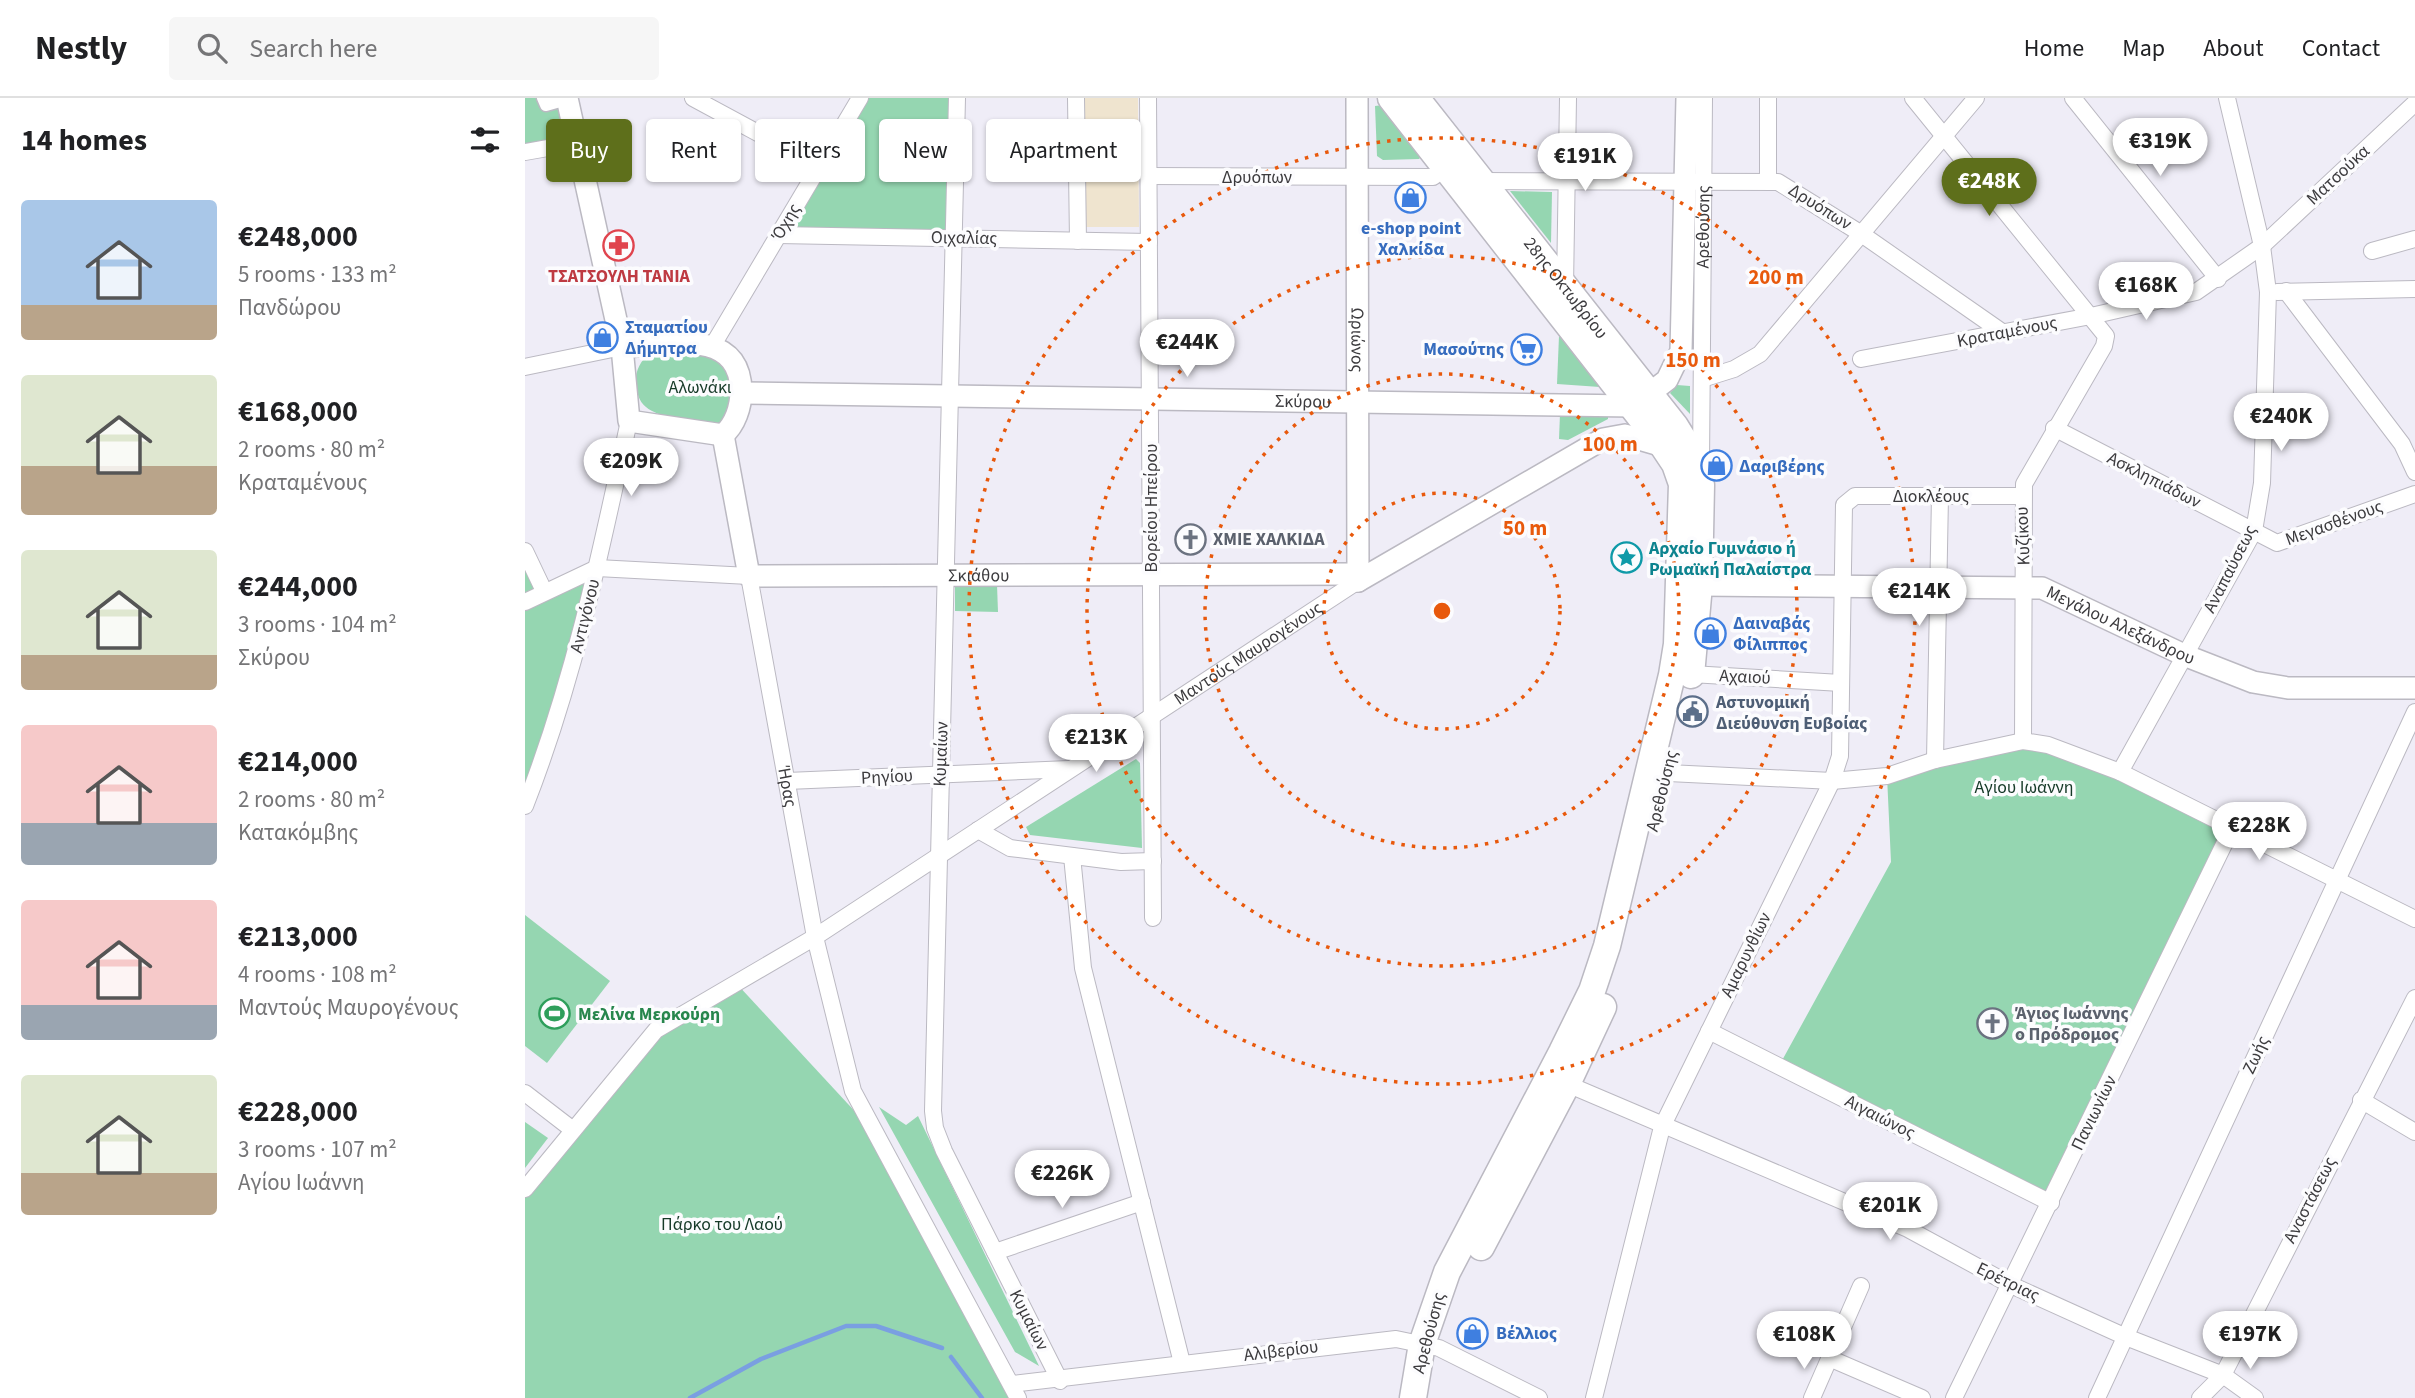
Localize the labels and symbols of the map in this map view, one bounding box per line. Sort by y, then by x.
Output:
pin: €319K [2111,118,2209,178]
pin: €191K [1536,134,1634,193]
street label: Ματσούκα [2301,139,2375,211]
pin: €248K [1940,158,2038,218]
street label: Δρυόπων [1222,165,1293,190]
street label: Δρυόπων [1784,178,1857,236]
shop icon: e-shop point Χαλκίδα [1394,181,1428,215]
street label: Αρεθούσης [1690,185,1716,269]
street label: Όχης [765,199,807,246]
place label: e-shop point Χαλκίδα [1361,216,1461,262]
street label: Οιχαλίας [931,225,998,251]
pharmacy icon: ΤΣΑΤΣΟΥΛΗ ΤΑΝΙΑ [602,228,636,262]
street label: 28ης Οκτωβρίου [1518,232,1614,344]
text: 200 m [1748,262,1804,292]
pin: €168K [2097,262,2195,322]
place label: ΤΣΑΤΣΟΥΛΗ ΤΑΝΙΑ [548,264,691,289]
street label: Ωριώνος [1345,308,1370,373]
street label: Κραταμένους [1955,310,2059,354]
place label: Σταματίου Δήμητρα [625,315,708,361]
shop icon: Σταματίου Δήμητρα [585,320,619,354]
pin: €244K [1138,320,1236,379]
supermarket icon: Μασούτης [1510,332,1544,366]
place label: Μασούτης [1423,337,1504,362]
text: 150 m [1665,345,1721,375]
park label: Αλωνάκι [668,375,732,400]
street label: Σκύρου [1275,388,1331,414]
pin: €240K [2232,394,2330,453]
text: 100 m [1582,429,1638,459]
pin: €209K [582,438,680,498]
street label: Βορείου Ηπείρου [1139,444,1164,572]
street label: Ασκληπιάδων [2103,446,2206,515]
shop icon: Δαριβέρης [1699,449,1733,483]
place label: Δαριβέρης [1739,454,1824,479]
street label: Διοκλέους [1893,484,1969,509]
street label: Μεγασθένους [2282,494,2386,552]
street label: Κυζίκου [2009,506,2037,566]
text: 50 m [1503,513,1547,543]
street label: Αναπαύσεως [2197,520,2263,617]
church icon: ΧΜΙΕ ΧΑΛΚΙΔΑ [1173,522,1207,556]
place label: ΧΜΙΕ ΧΑΛΚΙΔΑ [1213,527,1325,552]
place label: Αρχαίο Γυμνάσιο ή Ρωμαϊκή Παλαίστρα [1648,536,1812,582]
place icon: Αρχαίο Γυμνάσιο ή Ρωμαϊκή Παλαίστρα [1609,541,1643,575]
street label: Σκιάθου [948,563,1009,588]
pin: €214K [1870,568,1968,628]
street label: Αντιγόνου [564,576,606,656]
street label: Μεγάλου Αλεξάνδρου [2042,579,2199,671]
street label: Μαντούς Μαυρογένους [1169,595,1327,711]
centre of rings [1430,599,1454,623]
place label: Δαιναβάς Φίλιππος [1733,611,1810,657]
shop icon: Δαιναβάς Φίλιππος [1693,616,1727,650]
street label: Αχαιού [1719,663,1771,691]
place label: Αστυνομική Διεύθυνση Ευβοίας [1715,690,1867,736]
public building icon: Αστυνομική Διεύθυνση Ευβοίας [1676,695,1710,729]
pin: €213K [1047,714,1145,774]
street label: Κυμαίων [927,721,955,787]
street label: Αρεθούσης [1640,747,1684,834]
street label: Ήρας [771,763,804,809]
street label: Ρηγίου [860,763,914,791]
park label: Αγίου Ιωάννη [1974,775,2074,800]
pin: €228K [2210,802,2308,862]
street label: Αμαρυνθίων [1715,908,1778,1002]
sports icon: Μελίνα Μερκούρη [538,997,572,1031]
place label: Άγιος Ιωάννης ο Πρόδρομος [2015,1001,2129,1047]
place label: Μελίνα Μερκούρη [578,1002,720,1027]
church icon: Άγιος Ιωάννης ο Πρόδρομος [1975,1006,2009,1040]
street label: Ζωής [2236,1032,2276,1078]
street label: Πανιωνίων [2065,1071,2123,1155]
street label: Αιγαιώνος [1840,1089,1920,1145]
pin: €226K [1013,1150,1111,1210]
street label: Αναστάσεως [2278,1152,2343,1248]
pin: €201K [1841,1182,1939,1242]
park label: Πάρκο του Λαού [661,1212,783,1237]
street label: Ερέτριας [1972,1256,2044,1308]
street label: Κυμαίων [1003,1285,1055,1355]
street label: Αρεθούσης [1406,1289,1452,1376]
pin: €108K [1755,1312,1853,1371]
pin: €197K [2201,1312,2299,1371]
shop icon: Βέλλιος [1456,1316,1490,1350]
place label: Βέλλιος [1496,1321,1557,1346]
street label: Αλιβερίου [1242,1334,1320,1368]

